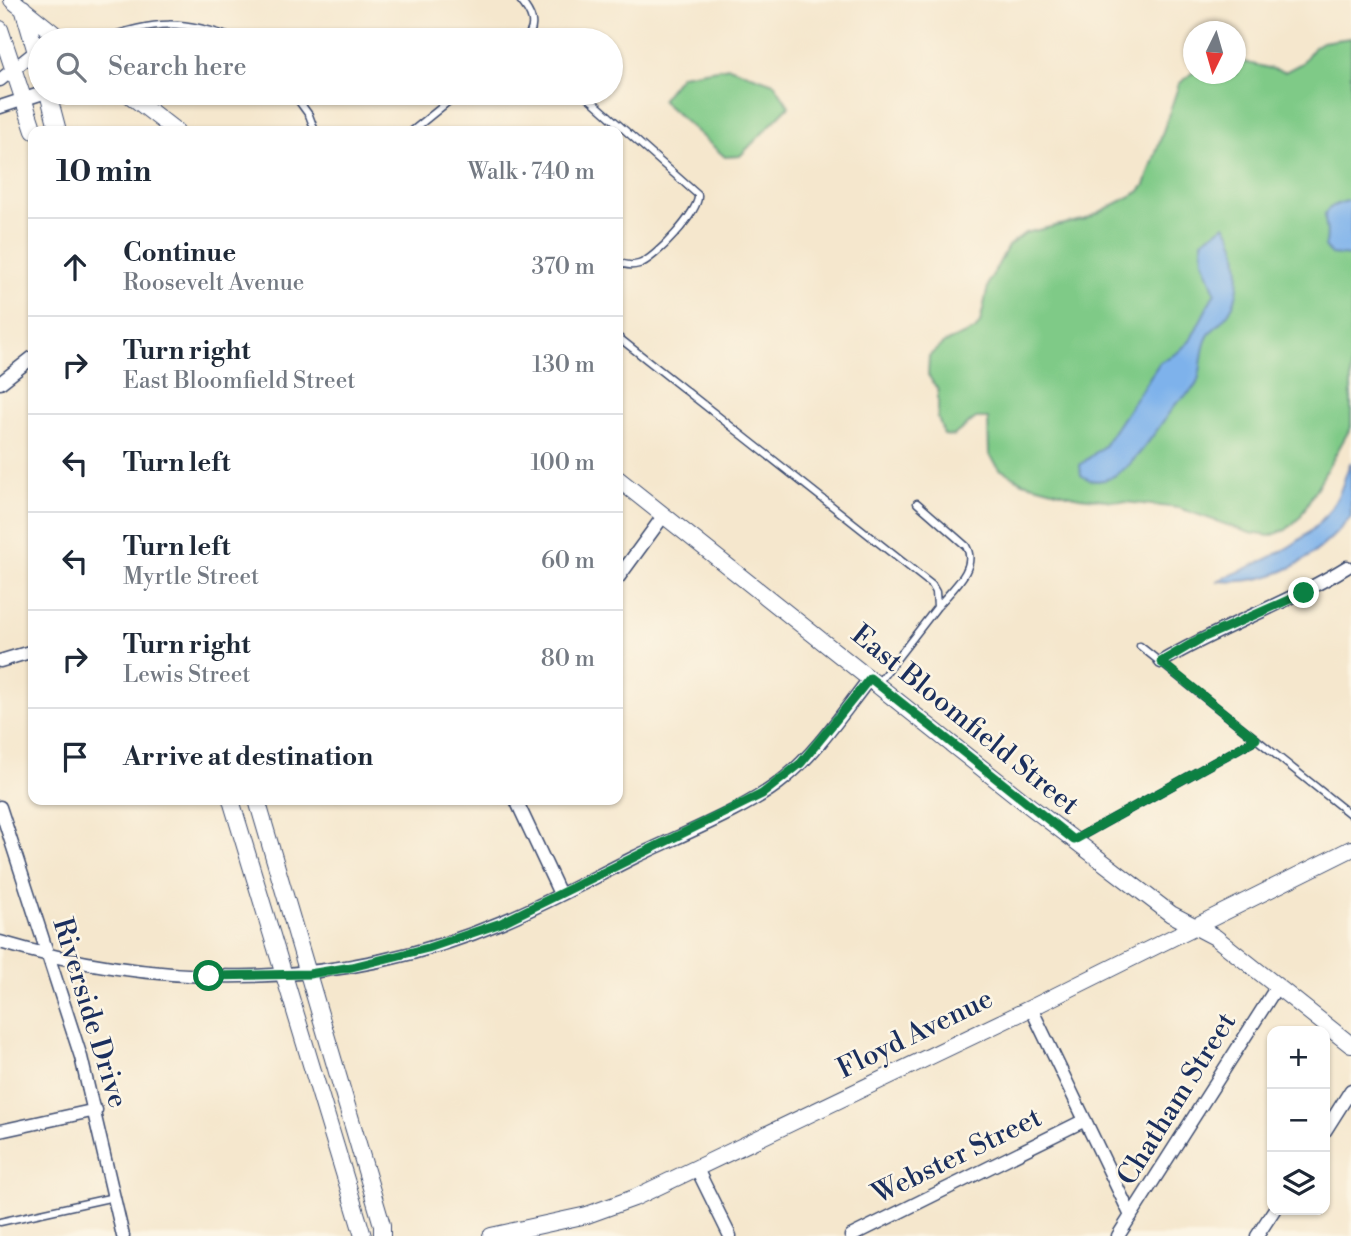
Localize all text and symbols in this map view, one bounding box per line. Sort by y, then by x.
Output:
north arrow [1183,21,1246,84]
search box [28,28,623,105]
icon: search [52,48,90,86]
text: Search here [108,51,247,83]
text: 10 min [56,153,151,191]
text: Walk · 740 m [468,158,595,186]
text: Continue [123,237,236,269]
icon: ahead [56,248,94,286]
text: 370 m [532,253,595,281]
text: Roosevelt Avenue [123,269,304,297]
text: Turn right [123,335,251,367]
icon: right [56,346,94,384]
text: 130 m [532,351,595,379]
text: East Bloomfield Street [123,367,355,395]
icon: left [56,444,94,482]
text: Turn left [123,447,231,479]
text: 100 m [530,449,595,477]
text: Turn left [123,531,231,563]
icon: left [56,542,94,580]
text: 60 m [541,547,595,575]
text: Myrtle Street [123,563,259,591]
route end [1288,577,1319,608]
street label: East Bloomfield Street [844,617,1086,823]
text: Turn right [123,629,251,661]
icon: right [56,640,94,678]
text: 80 m [541,645,595,673]
text: Lewis Street [123,661,251,689]
icon: arrive [56,738,94,776]
text: Arrive at destination [123,741,373,773]
street label: Riverside Drive [44,914,136,1112]
route start [193,960,224,991]
street label: Floyd Avenue [831,981,999,1087]
street label: Chatham Street [1110,1006,1244,1192]
map controls [1267,1026,1330,1215]
button: + [1267,1026,1330,1089]
button: − [1267,1089,1330,1152]
street label: Webster Street [866,1100,1047,1212]
button: layers [1267,1152,1330,1215]

